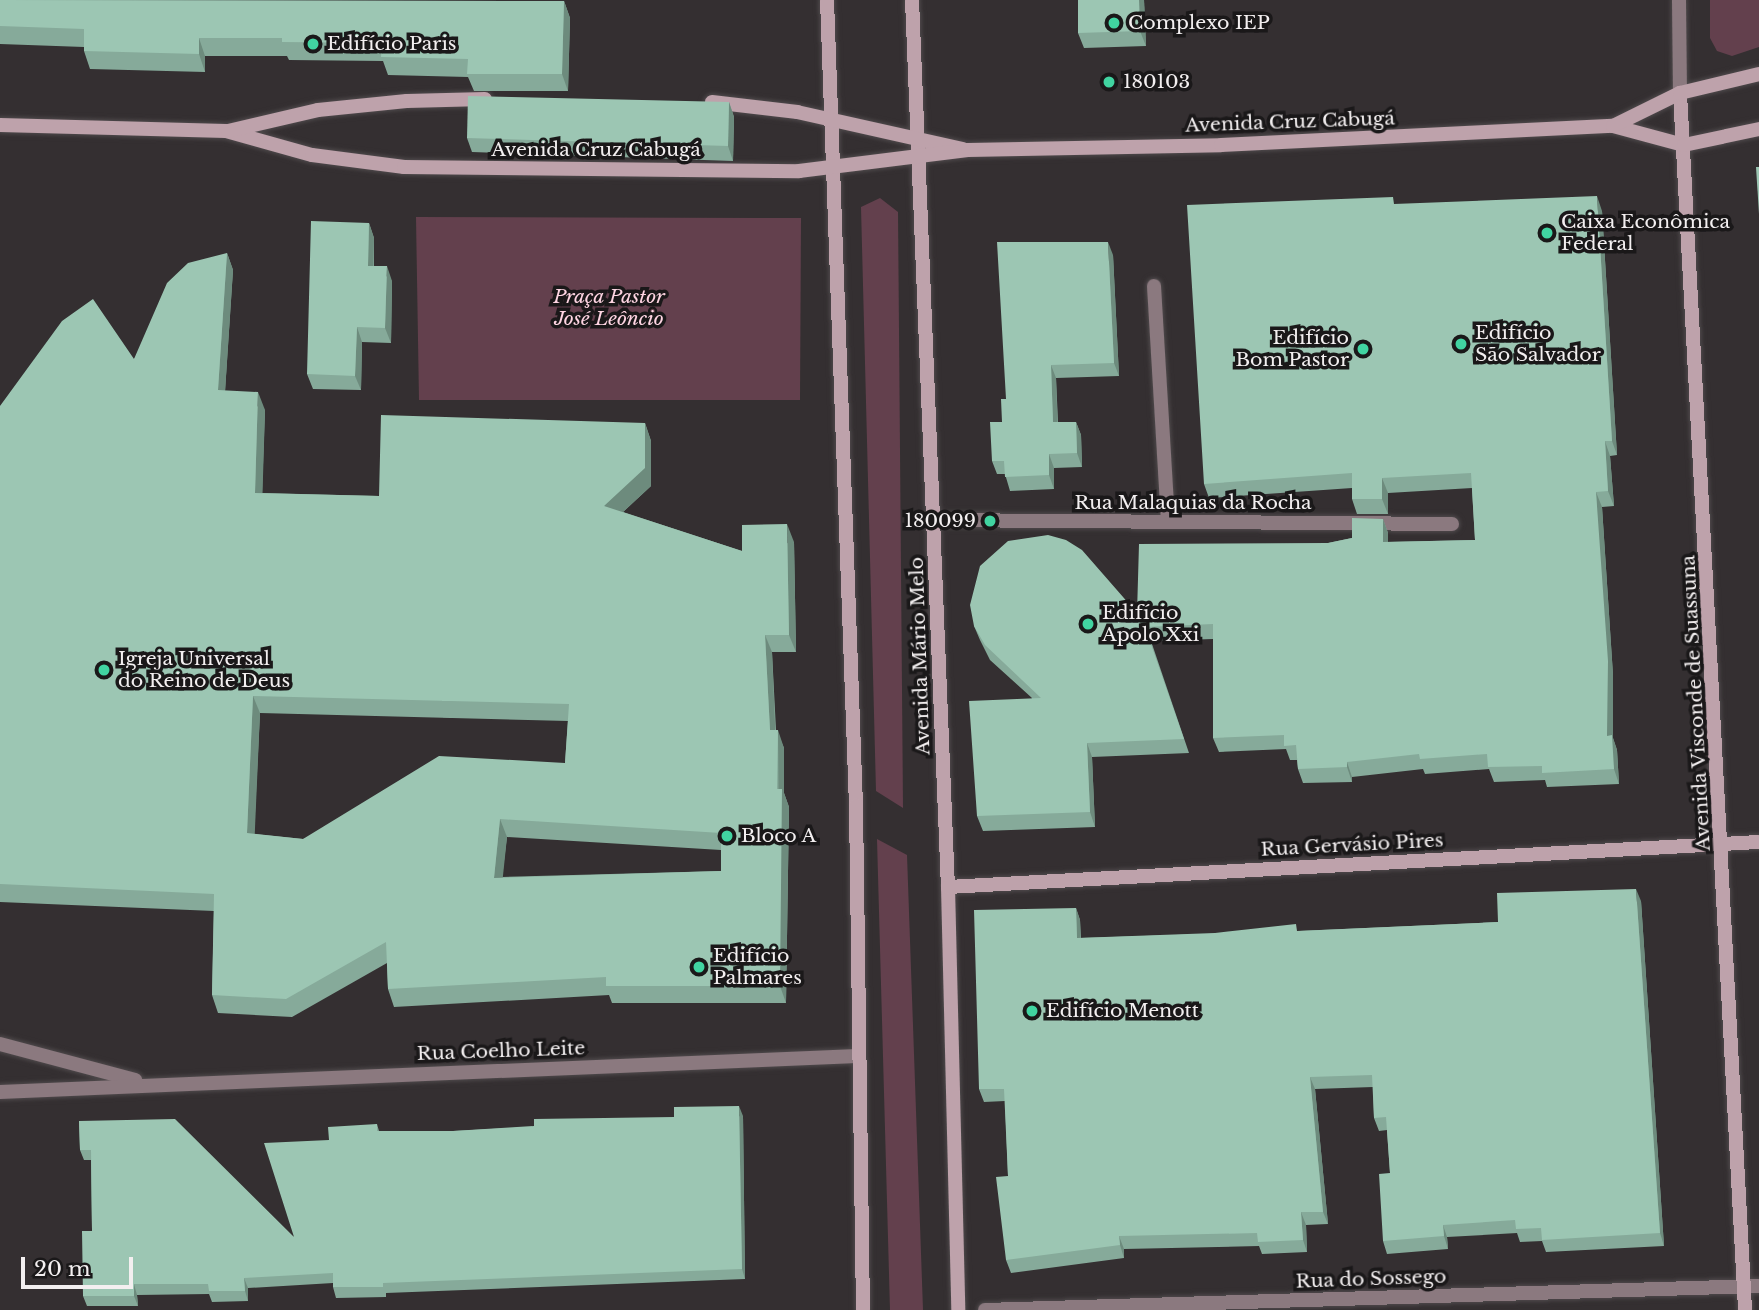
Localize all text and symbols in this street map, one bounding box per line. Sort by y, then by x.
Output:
place label: Complexo IEP [1128,12,1270,34]
marker: Complexo IEP [1106,15,1122,31]
place label: Edifício Paris [327,33,456,55]
marker: Edifício Paris [305,36,321,52]
place label: 180103 [1123,71,1190,93]
marker: 180103 [1101,74,1117,90]
street label: Avenida Cruz Cabugá [1185,107,1395,137]
street label: Avenida Cruz Cabugá [491,139,701,161]
place label: Caixa Econômica Federal [1561,211,1730,255]
marker: Caixa Econômica Federal [1539,225,1555,241]
park label: Praça Pastor José Leôncio [553,286,665,330]
place label: Edifício São Salvador [1475,322,1601,366]
place label: Edifício Bom Pastor [1236,327,1349,371]
marker: Edifício São Salvador [1453,336,1469,352]
marker: Edifício Bom Pastor [1355,341,1371,357]
street label: Rua Malaquias da Rocha [1074,492,1312,514]
place label: 180099 [904,510,976,532]
marker: 180099 [982,513,998,529]
street label: Avenida Visconde de Suassuna [1677,554,1715,852]
street label: Avenida Mário Melo [905,556,935,756]
place label: Edifício Apolo Xxi [1102,602,1200,646]
marker: Edifício Apolo Xxi [1080,616,1096,632]
place label: Igreja Universal do Reino de Deus [118,648,290,692]
marker: Igreja Universal do Reino de Deus [96,662,112,678]
place label: Bloco A [741,825,817,847]
marker: Bloco A [719,828,735,844]
street label: Rua Gervásio Pires [1260,829,1444,861]
place label: Edifício Palmares [713,945,802,989]
marker: Edifício Palmares [691,959,707,975]
place label: Edifício Menott [1046,1000,1199,1022]
marker: Edifício Menott [1024,1003,1040,1019]
street label: Rua Coelho Leite [416,1037,586,1065]
scale bar [24,1244,136,1288]
text: 20 m [34,1256,91,1282]
street label: Rua do Sossego [1295,1265,1447,1293]

